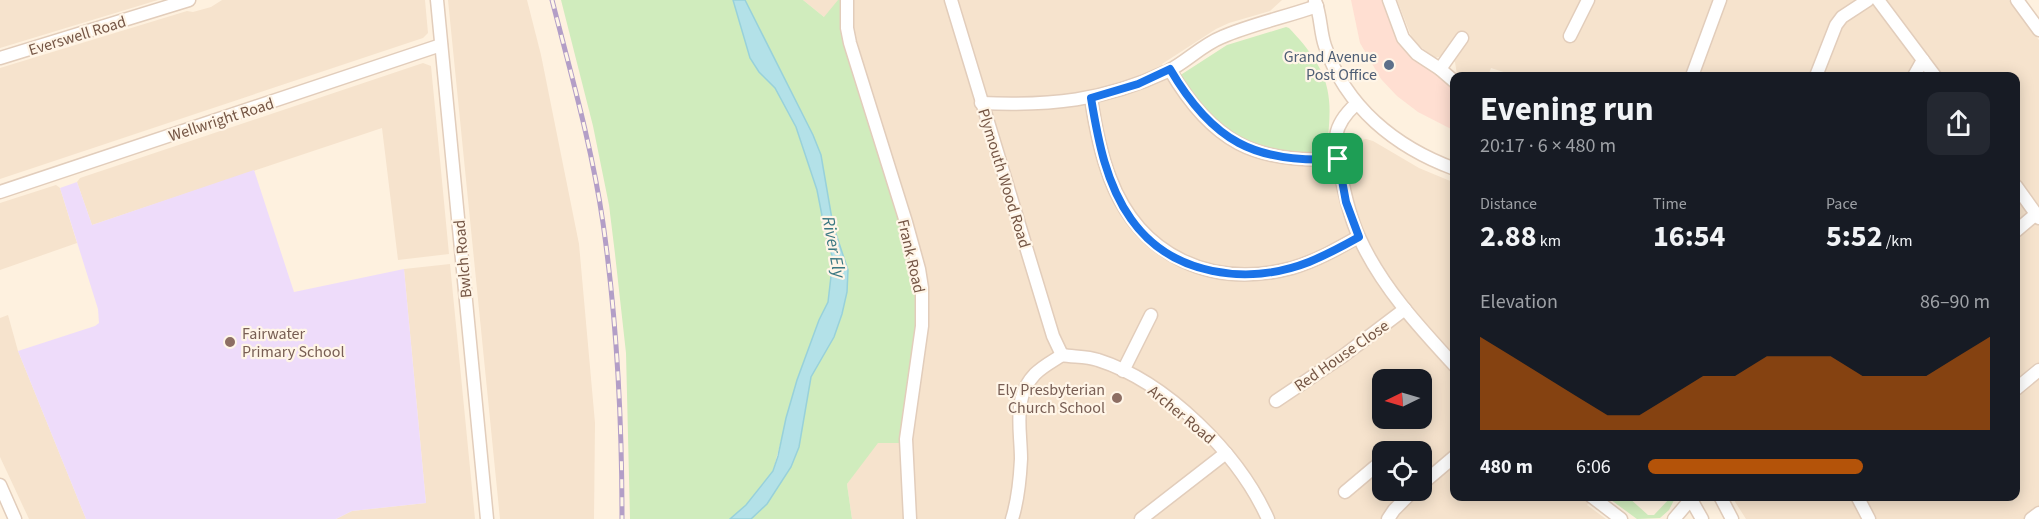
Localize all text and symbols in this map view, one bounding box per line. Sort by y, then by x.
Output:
street label: Everswell Road [26,11,129,61]
place label: Grand Avenue Post Office [1284,46,1377,86]
marker: Grand Avenue Post Office [1382,58,1396,72]
text: Evening run [1480,86,1654,133]
button: share [1927,92,1990,155]
street label: Wellwright Road [166,93,277,147]
street label: Plymouth Wood Road [972,106,1036,251]
text: 20:17 · 6 × 480 m [1480,132,1616,160]
pin [1312,133,1363,184]
icon: arrive [1321,142,1354,175]
text: Distance [1480,193,1537,215]
text: Time [1653,193,1687,215]
text: Pace [1826,193,1857,215]
water label: River Ely [815,214,852,281]
text: 2.88 [1480,215,1537,258]
text: 16:54 [1653,215,1725,258]
text: 5:52 [1826,215,1883,258]
street label: Frank Road [892,217,930,295]
street label: Bwlch Road [449,219,477,299]
text: km [1537,230,1561,252]
text: /km [1883,230,1913,252]
text: Elevation [1480,288,1558,316]
text: 86–90 m [1920,288,1990,316]
street label: Red House Close [1290,315,1393,397]
place label: Fairwater Primary School [242,323,344,363]
marker: Fairwater Primary School [223,335,237,349]
north arrow [1372,369,1432,429]
map controls [1372,369,1432,501]
place label: Ely Presbyterian Church School [997,379,1105,419]
street label: Archer Road [1143,380,1219,449]
marker: Ely Presbyterian Church School [1110,391,1124,405]
button: locate [1372,441,1432,501]
text: 480 m [1480,453,1533,481]
text: 6:06 [1576,453,1611,481]

